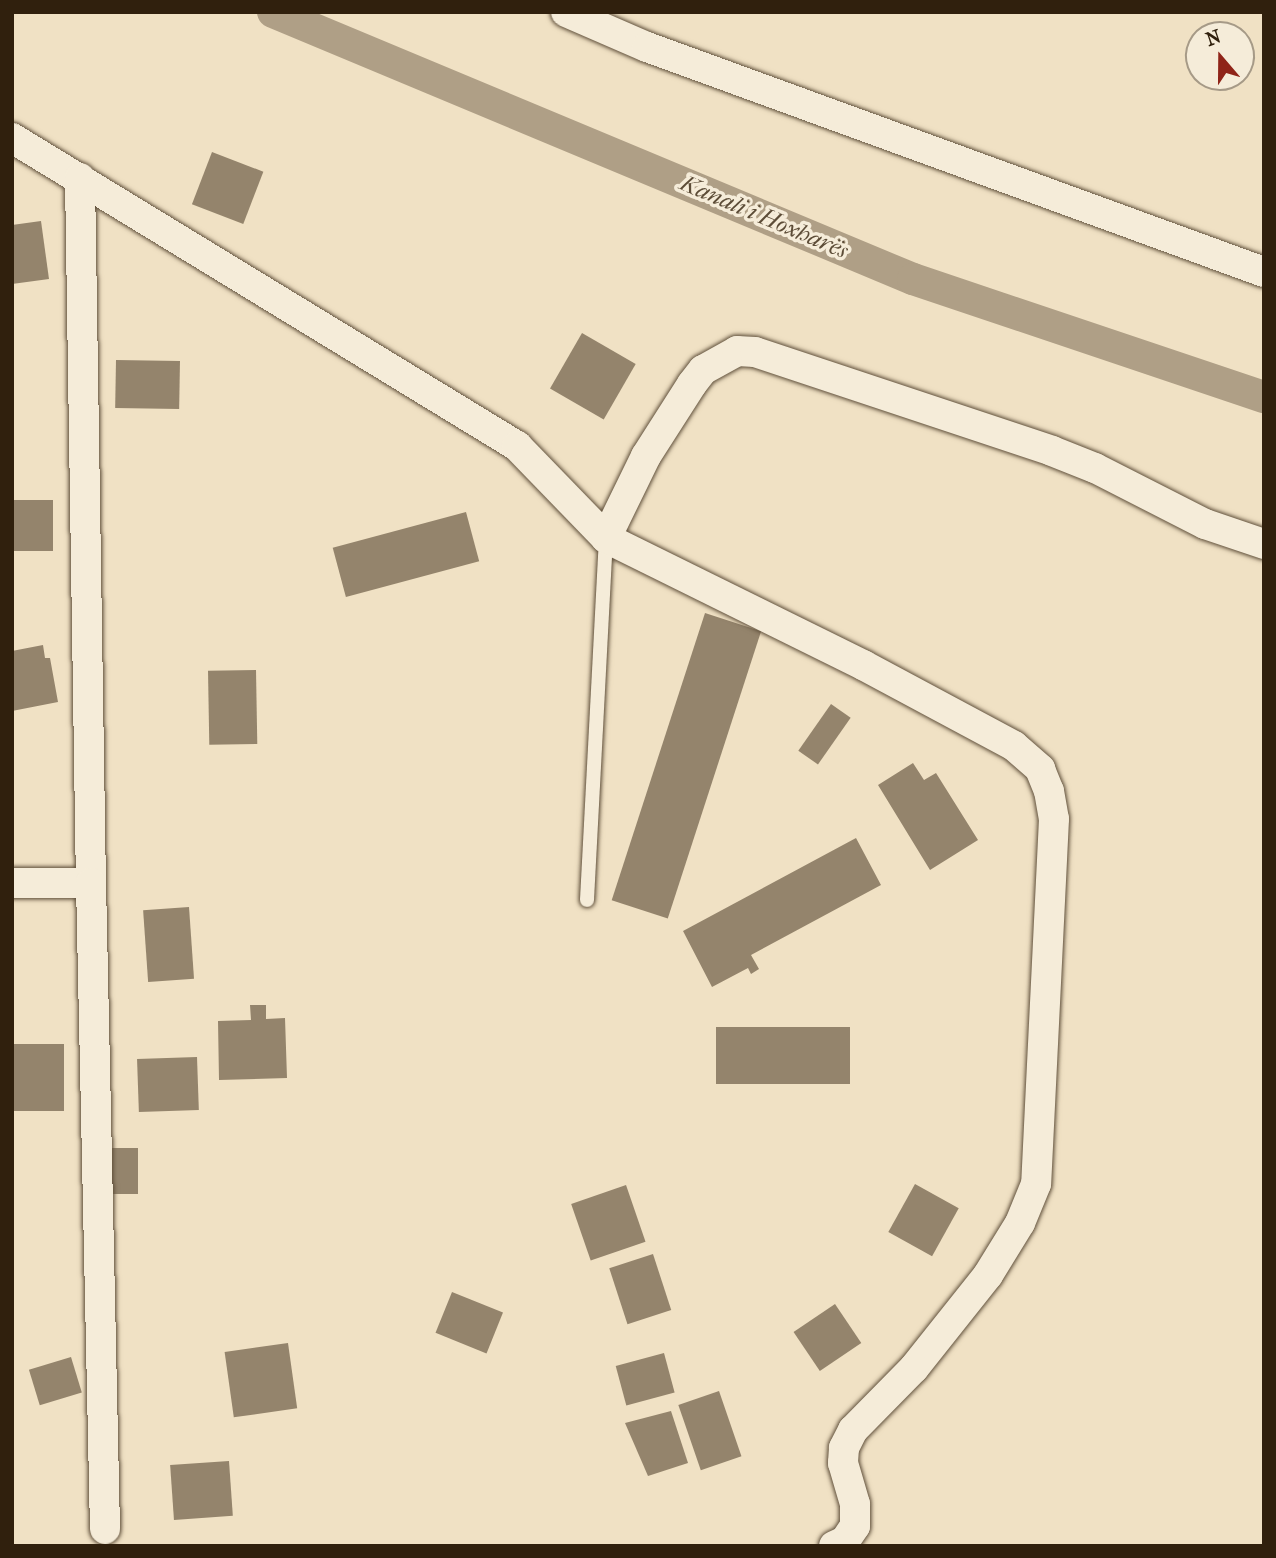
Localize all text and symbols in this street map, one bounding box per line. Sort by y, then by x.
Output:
north arrow [1185,21,1255,91]
text: N [1203,25,1224,51]
water label: Kanali i Hoxharës [676,169,852,265]

